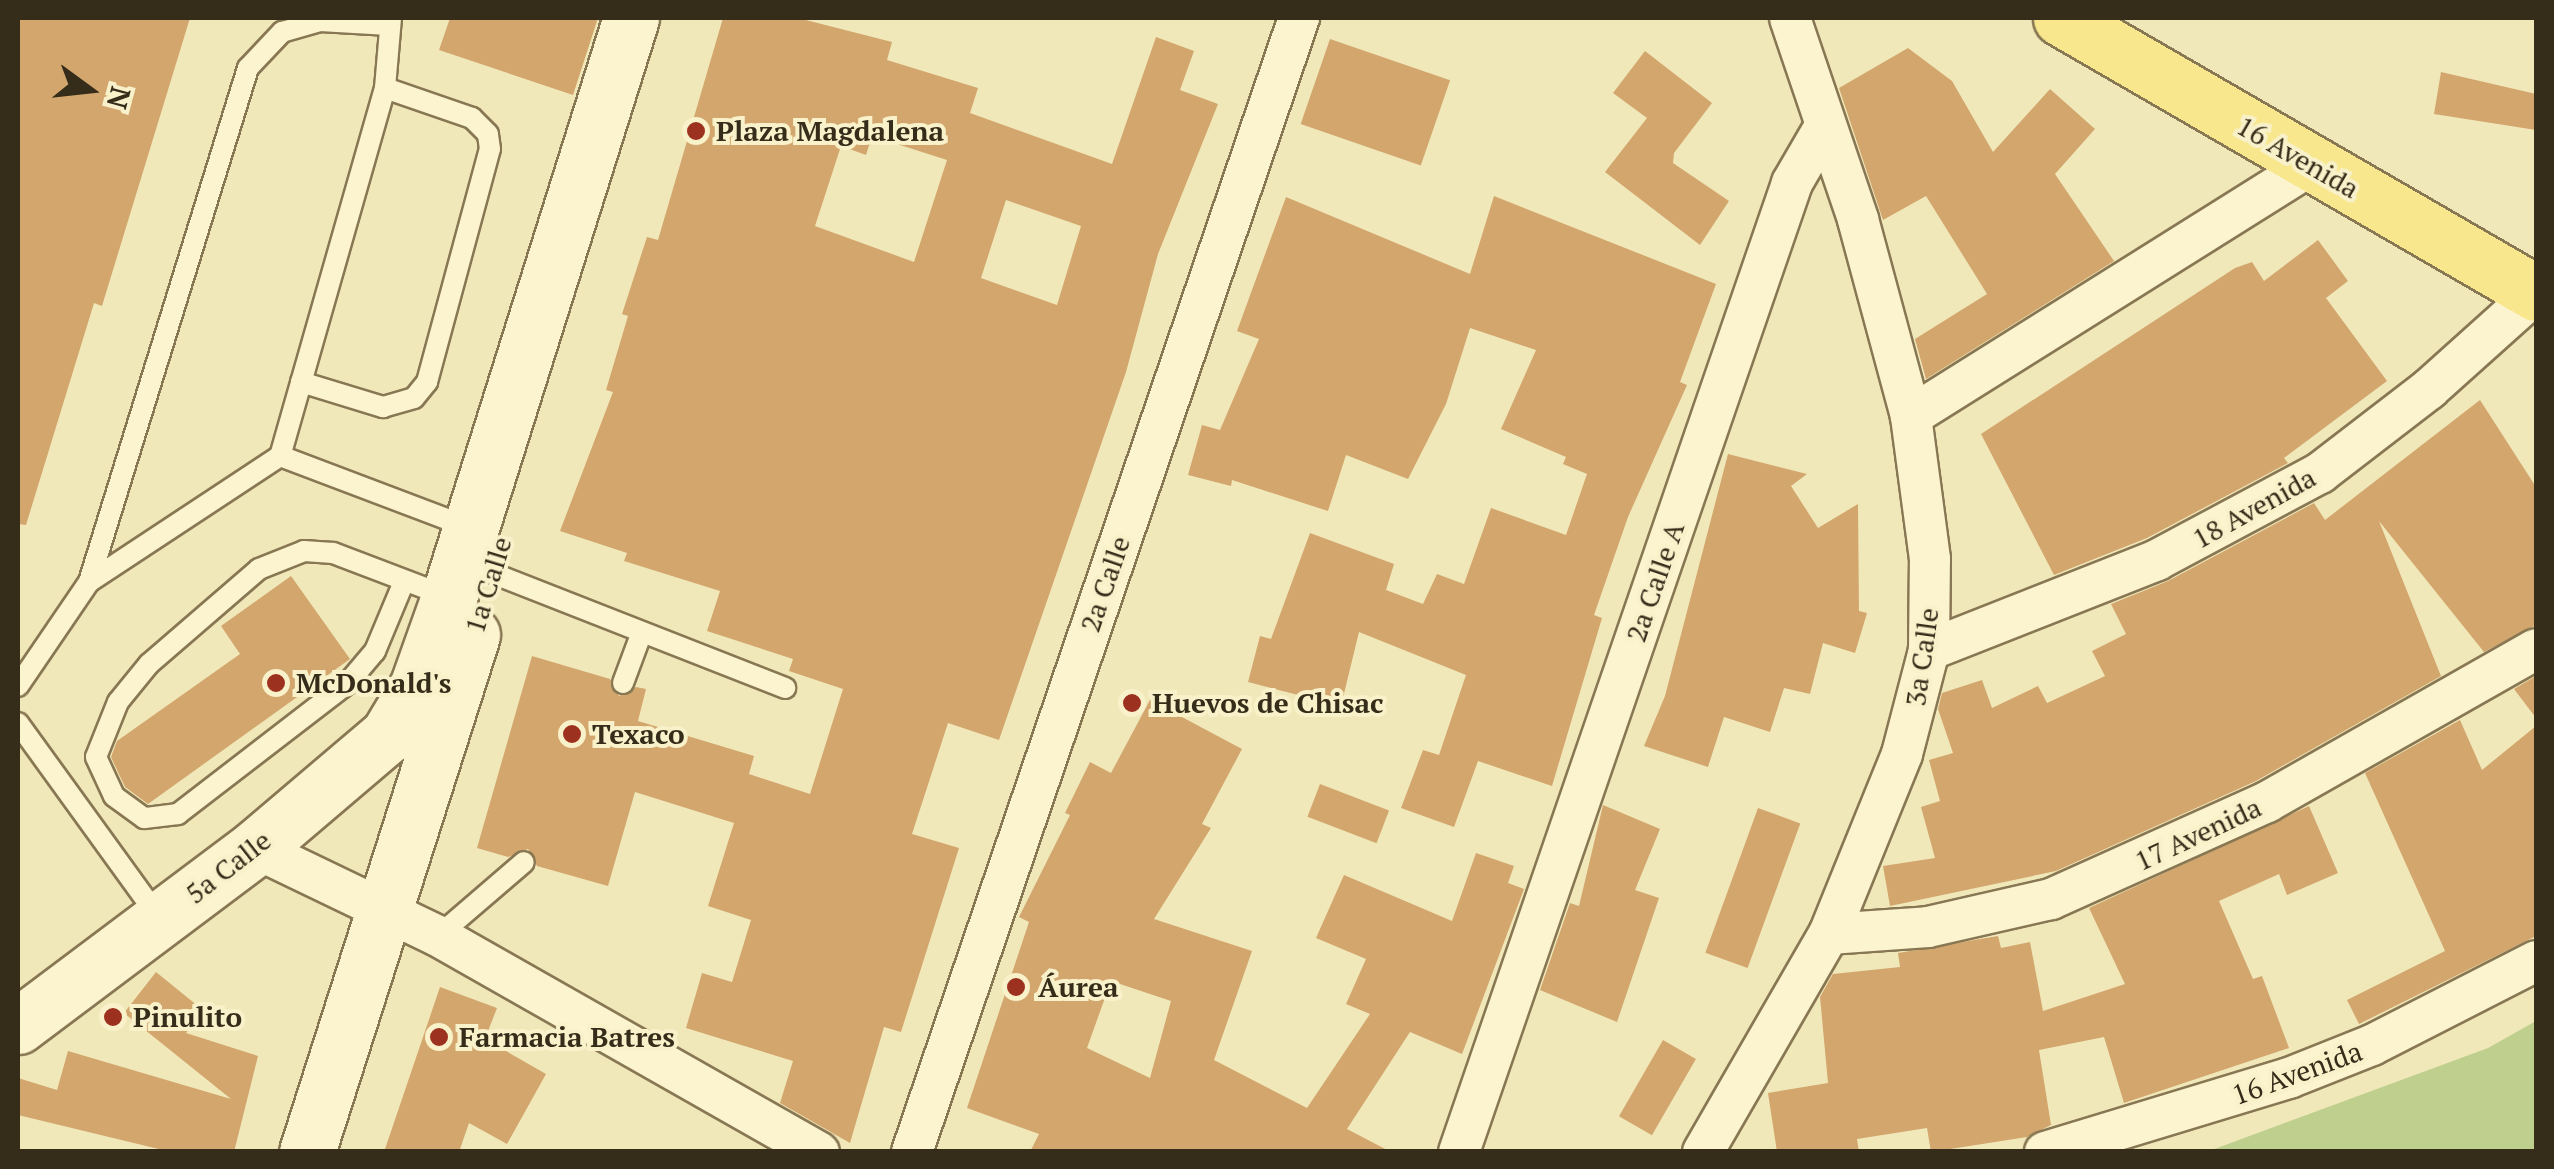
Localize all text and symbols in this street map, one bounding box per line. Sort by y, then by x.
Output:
north arrow [40,40,140,140]
text: N [99,83,140,113]
street label: 16 Avenida [2231,108,2365,206]
place label: Plaza Magdalena [716,114,944,148]
marker: Plaza Magdalena [685,120,707,142]
street label: 18 Avenida [2186,460,2322,556]
street label: 2a Calle A [1619,517,1691,647]
street label: 2a Calle [1073,532,1137,636]
street label: 1a Calle [457,533,519,637]
street label: 3a Calle [1898,606,1946,708]
place label: McDonald's [296,666,451,700]
marker: McDonald's [265,672,287,694]
place label: Huevos de Chisac [1152,686,1384,720]
marker: Huevos de Chisac [1121,692,1143,714]
place label: Texaco [592,717,685,751]
marker: Texaco [561,723,583,745]
street label: 17 Avenida [2129,790,2267,878]
street label: 5a Calle [179,823,277,911]
place label: Áurea [1038,970,1119,1004]
marker: Áurea [1003,974,1029,1000]
place label: Pinulito [133,1000,242,1034]
marker: Pinulito [102,1006,124,1028]
place label: Farmacia Batres [459,1020,675,1054]
marker: Farmacia Batres [428,1026,450,1048]
street label: 16 Avenida [2227,1034,2367,1112]

